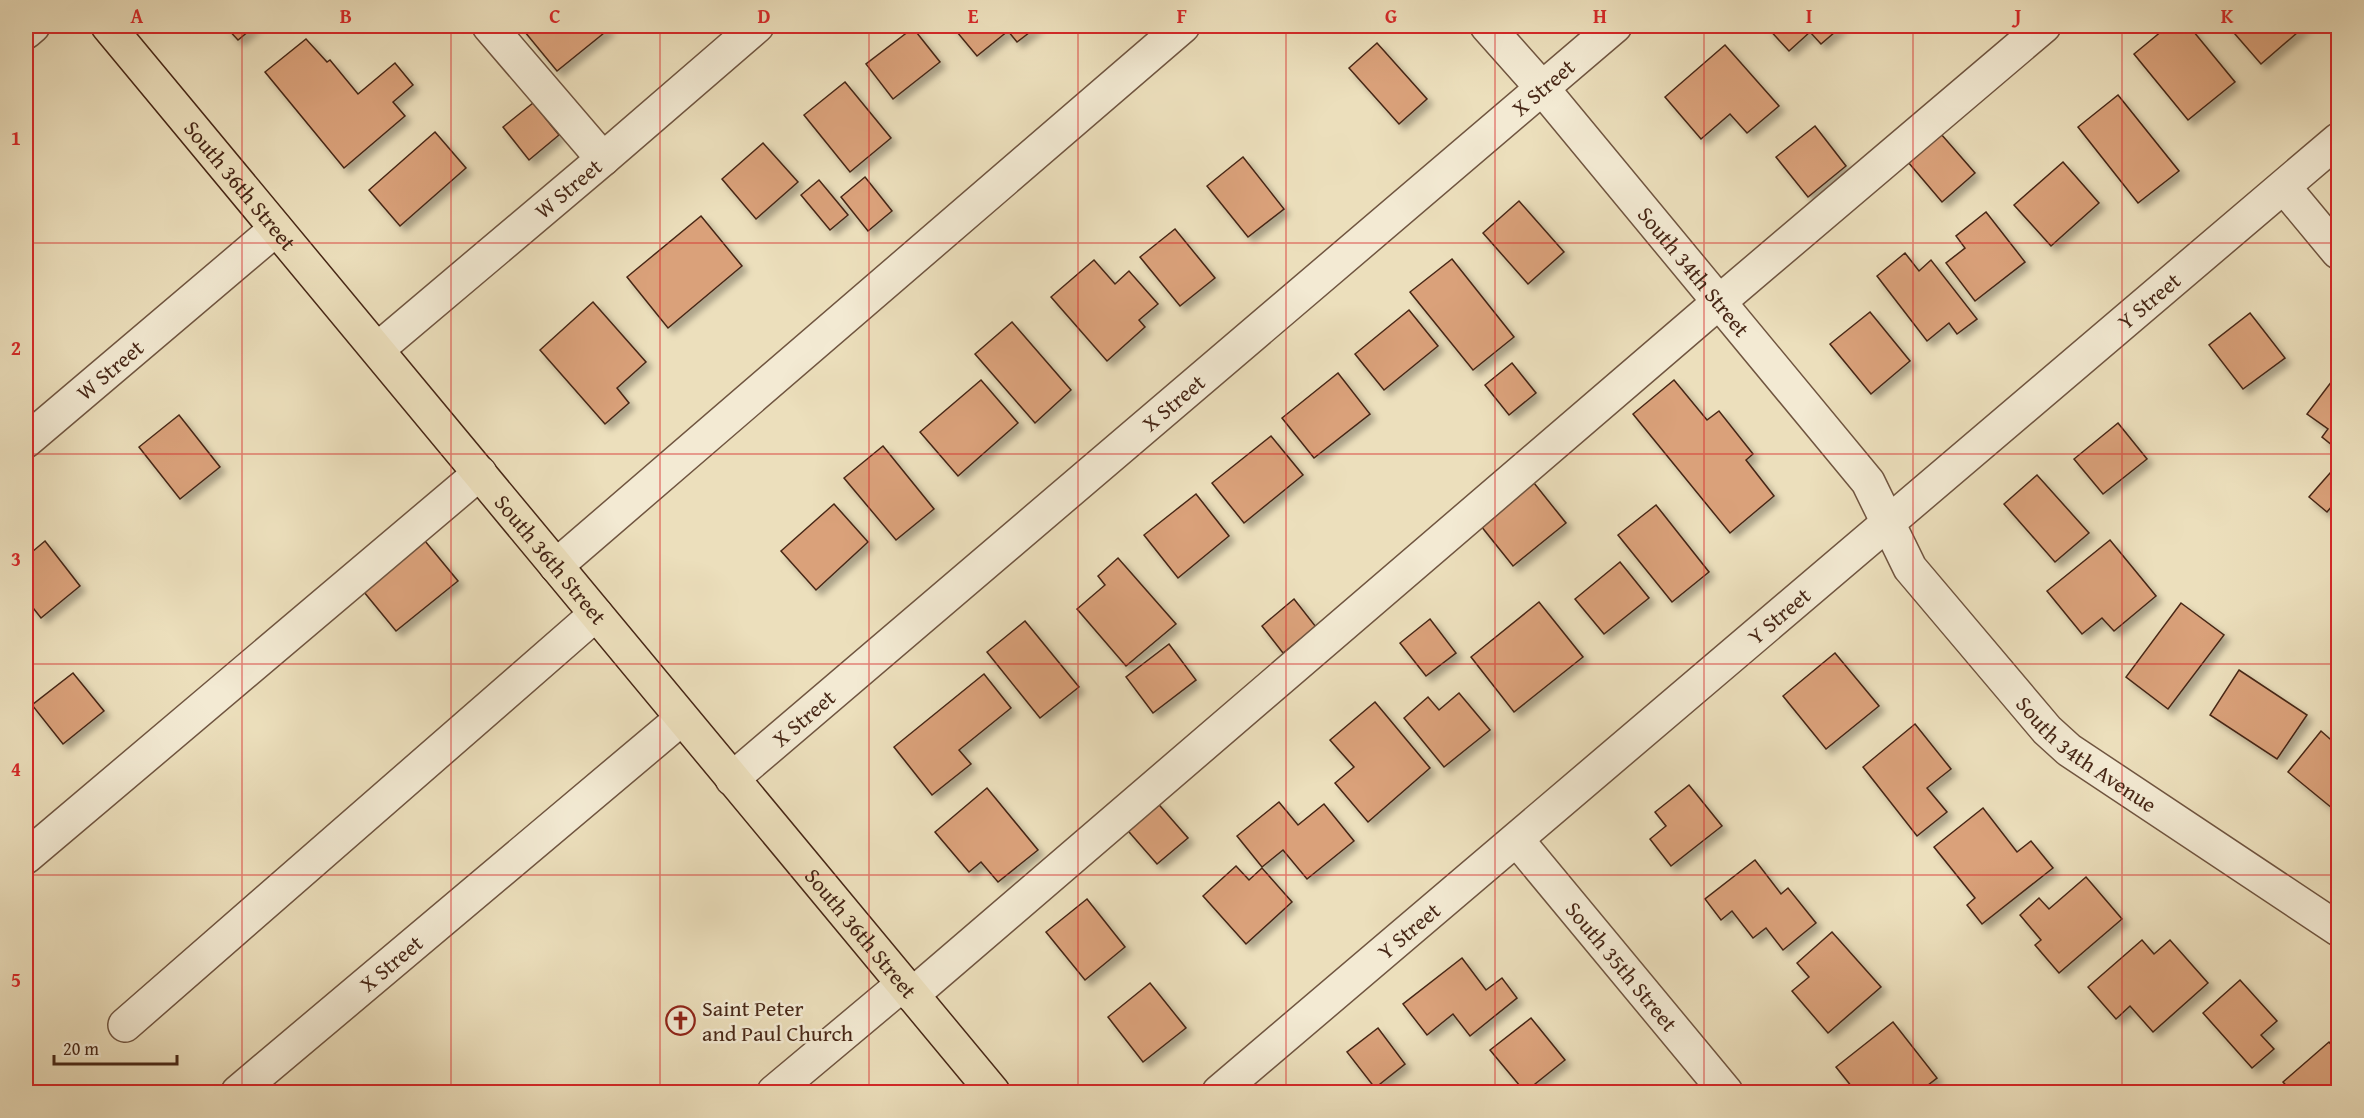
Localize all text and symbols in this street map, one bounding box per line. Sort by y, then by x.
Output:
text: A [131,1,144,30]
text: B [340,1,352,30]
text: C [549,1,561,30]
text: D [757,1,771,30]
text: E [968,1,979,30]
text: F [1177,1,1187,30]
text: G [1385,1,1397,30]
text: H [1593,1,1607,30]
text: I [1806,1,1812,30]
text: J [2012,1,2022,30]
text: K [2221,1,2234,30]
street label: X Street [1504,51,1582,124]
street label: South 36th Street [177,113,304,258]
text: 1 [11,123,21,152]
street label: W Street [528,150,609,226]
street label: South 34th Street [1630,199,1758,344]
street label: Y Street [2111,265,2188,337]
street label: W Street [69,332,151,408]
text: 2 [11,333,21,362]
street label: X Street [1135,366,1212,439]
street label: South 36th Street [487,487,614,631]
text: 3 [11,544,21,573]
street label: Y Street [1740,579,1817,652]
street label: X Street [765,682,842,754]
street label: South 34th Avenue [2009,689,2163,820]
text: 4 [11,754,21,783]
street label: South 36th Street [797,861,925,1005]
street label: Y Street [1370,894,1447,967]
street label: South 35th Street [1558,894,1685,1038]
street label: X Street [352,927,430,999]
text: 5 [11,965,21,994]
place label: Saint Peter and Paul Church [702,992,854,1049]
church icon: Saint Peter and Paul Church [665,1005,697,1037]
scale bar [54,1028,177,1066]
text: 20 m [63,1035,99,1062]

